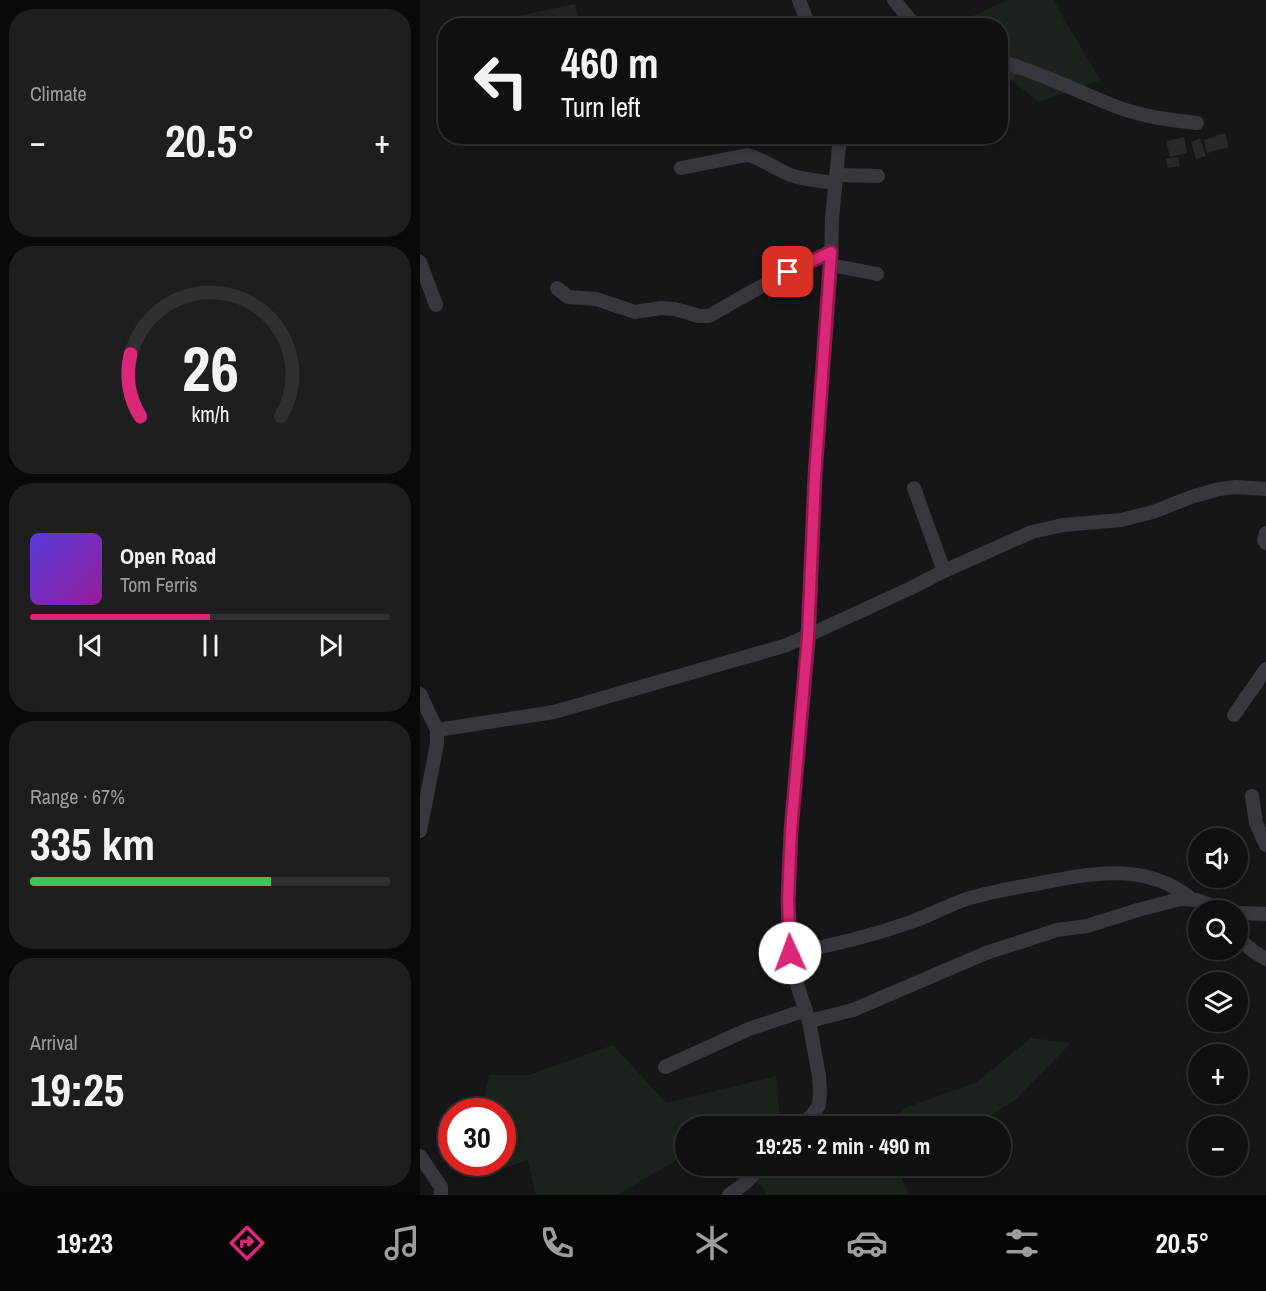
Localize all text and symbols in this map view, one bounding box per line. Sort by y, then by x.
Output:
text: 460 m [561,35,659,91]
icon: left [462,42,540,120]
text: Climate [30,80,87,107]
text: Turn left [561,89,640,125]
text: 20.5° [165,110,255,171]
text: − [30,119,46,163]
text: + [374,119,390,163]
pin [762,246,813,297]
icon: arrive [771,255,804,288]
text: 26 [182,326,238,410]
text: km/h [191,401,229,430]
text: Open Road [120,541,216,571]
text: Tom Ferris [120,571,198,598]
icon: previous [74,629,107,662]
icon: pause [194,629,227,662]
icon: next [314,629,347,662]
text: Range · 67% [30,783,125,810]
text: 335 km [30,813,155,874]
map controls [1188,828,1248,1176]
button: sound [1188,828,1248,888]
button: search [1188,900,1248,960]
position arrow [758,921,822,985]
button: layers [1188,972,1248,1032]
text: Arrival [30,1029,77,1056]
button: + [1188,1044,1248,1104]
text: 19:25 [30,1059,124,1120]
speed limit sign: 30 [438,1098,516,1176]
button: − [1188,1116,1248,1176]
text: 19:25 · 2 min · 490 m [756,1131,930,1161]
icon: directions [226,1222,268,1264]
icon: music [381,1222,423,1264]
icon: phone [536,1222,578,1264]
icon: climate [691,1222,733,1264]
icon: car [846,1222,888,1264]
icon: filters [1001,1222,1043,1264]
text: 19:23 [56,1225,113,1261]
text: 20.5° [1156,1225,1209,1261]

